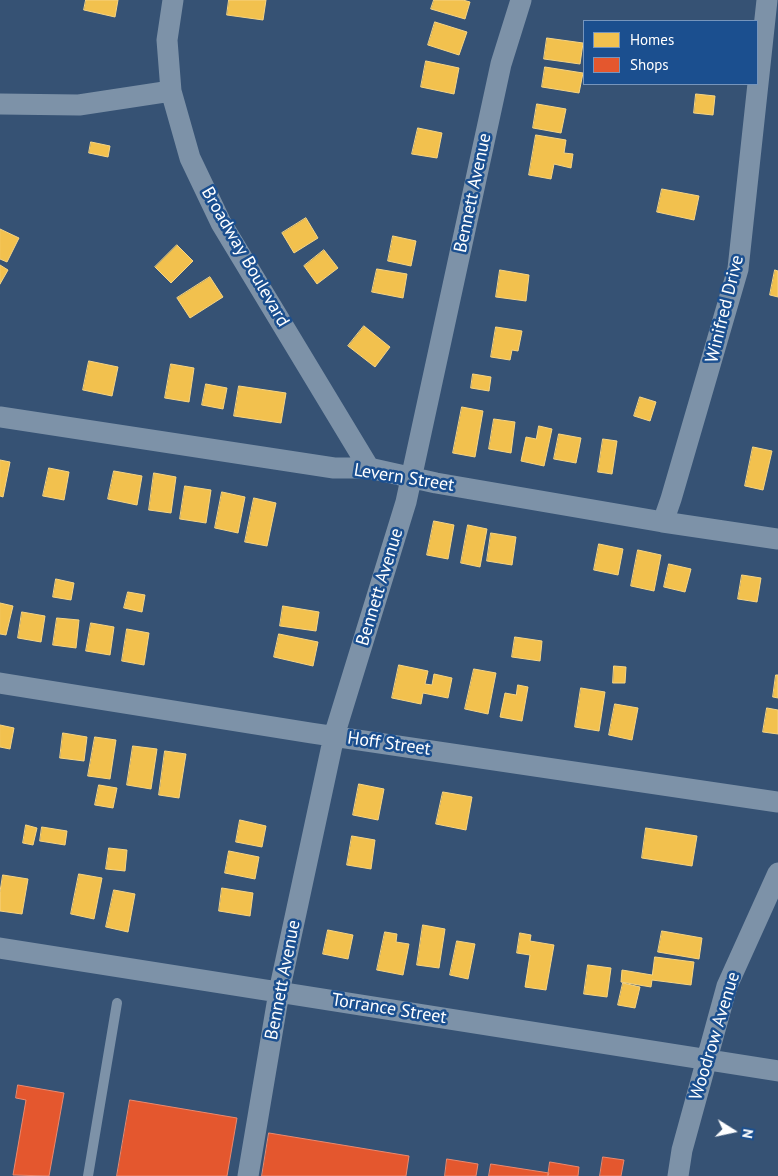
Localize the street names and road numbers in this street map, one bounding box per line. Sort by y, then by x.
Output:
street label: Bennett Avenue [450,131,496,255]
street label: Broadway Boulevard [196,183,294,331]
street label: Winifred Drive [701,253,749,365]
street label: Levern Street [352,459,456,497]
street label: Bennett Avenue [352,526,408,648]
street label: Hoff Street [346,727,432,761]
street label: Bennett Avenue [261,918,305,1042]
street label: Woodrow Avenue [685,969,745,1103]
street label: Torrance Street [330,989,448,1029]

